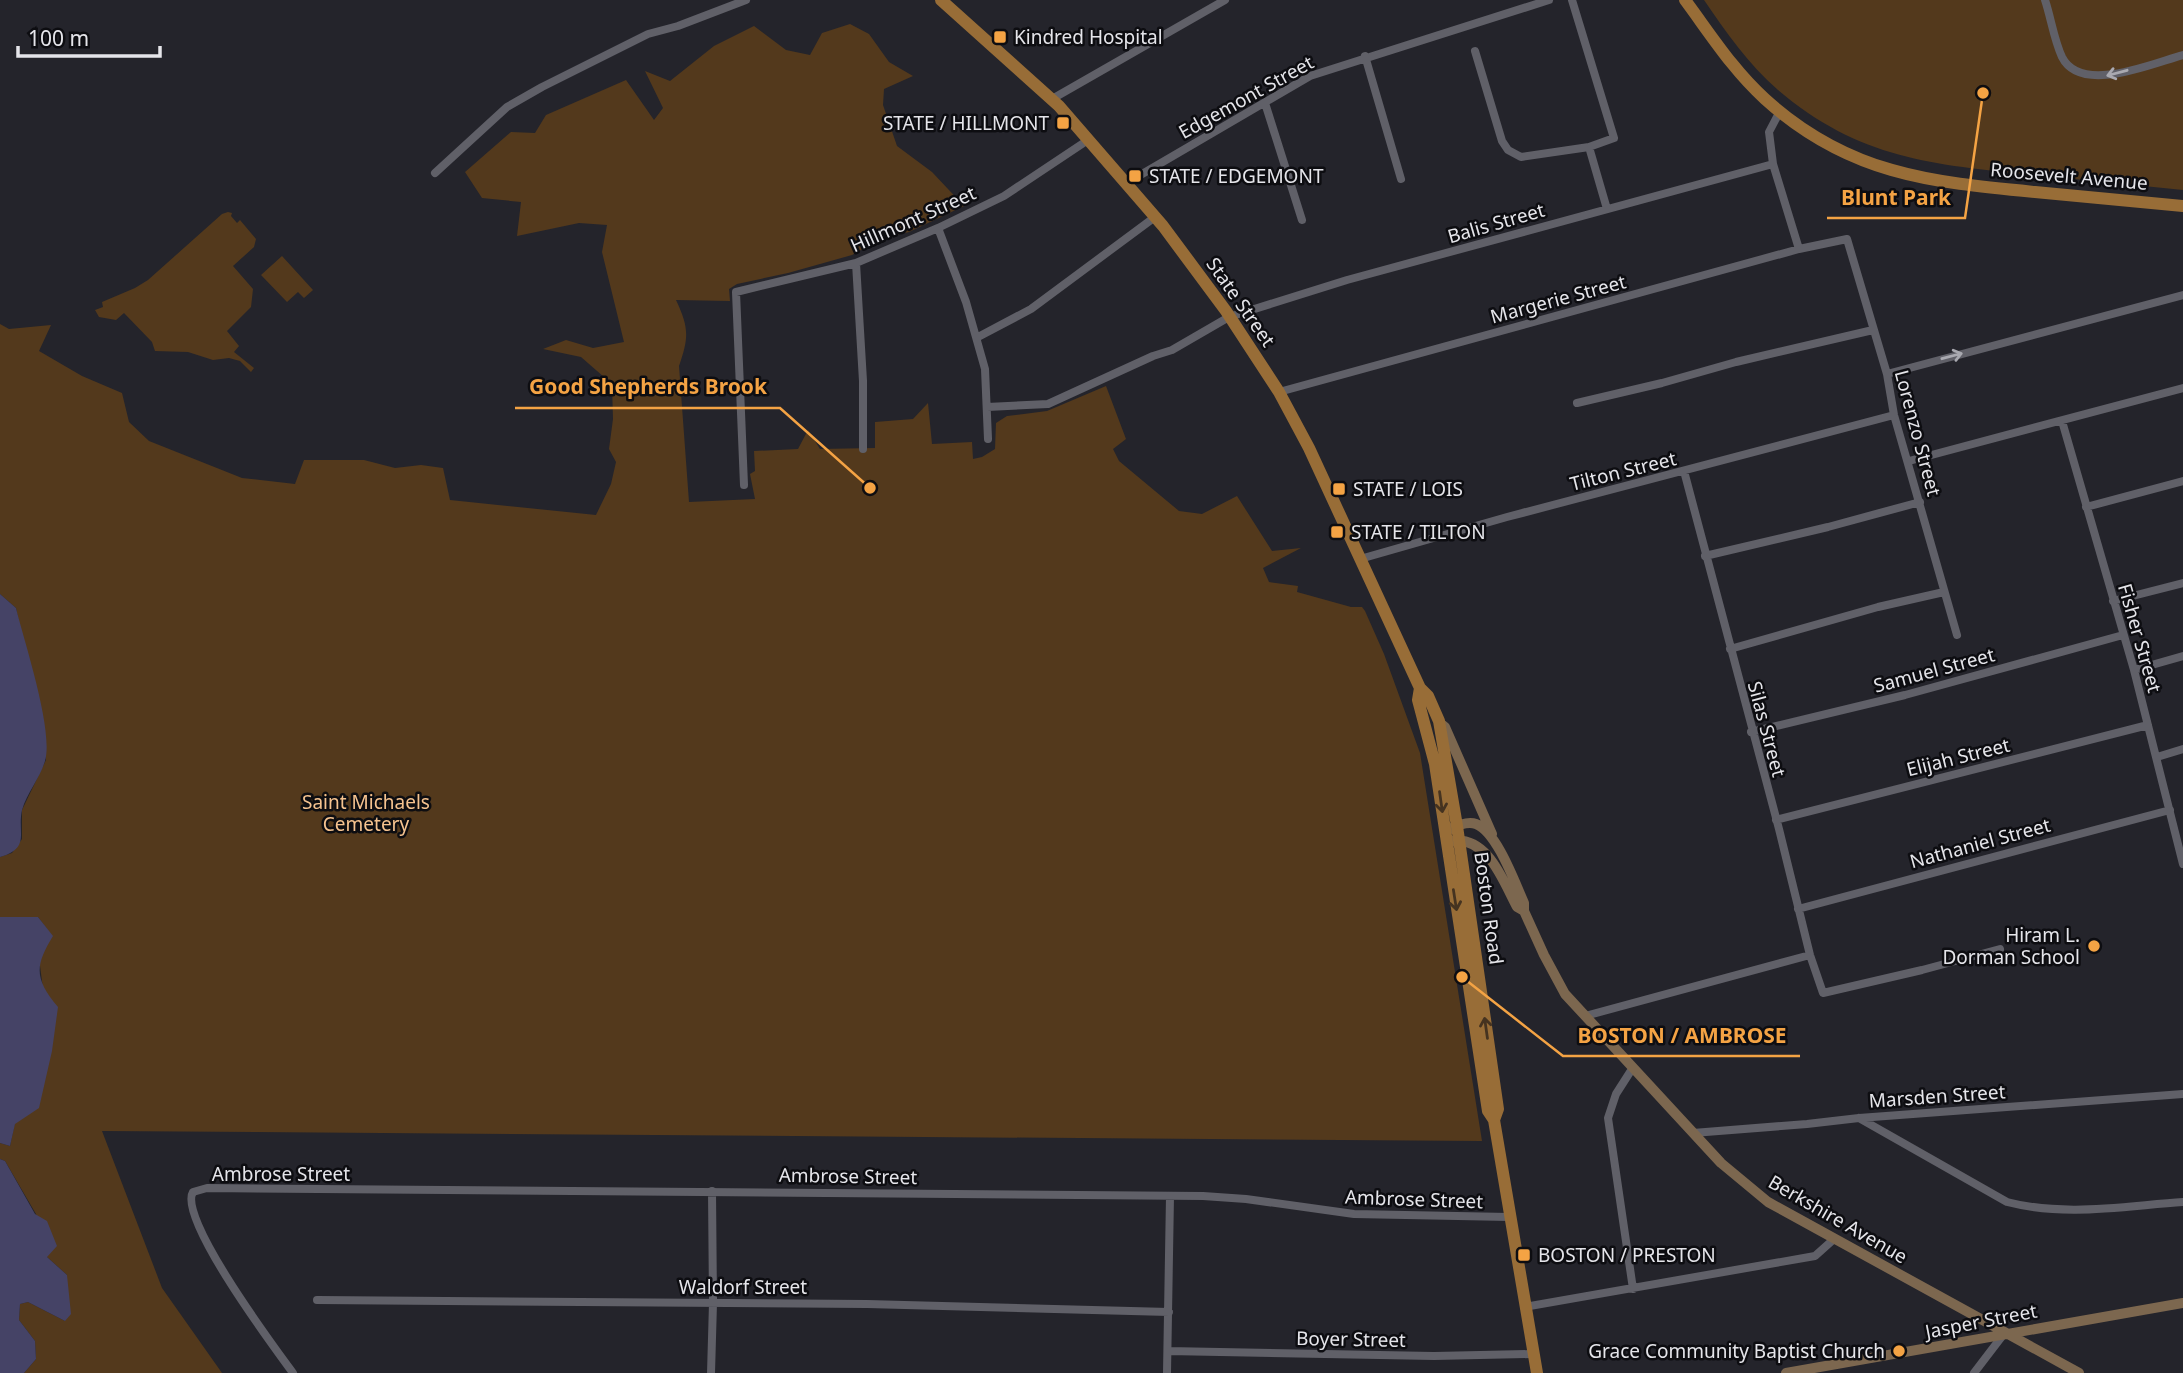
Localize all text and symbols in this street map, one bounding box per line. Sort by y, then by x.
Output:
scale bar [18,14,159,58]
text: 100 m [28,24,89,52]
place label: Kindred Hospital [1014,24,1163,50]
marker: Kindred Hospital [992,29,1008,45]
street label: Edgemont Street [1174,49,1318,145]
one-way arrow [2106,67,2129,80]
place label: STATE / HILLMONT [883,110,1049,136]
marker: STATE / HILLMONT [1055,115,1071,131]
street label: Roosevelt Avenue [1989,156,2149,196]
place label: STATE / EDGEMONT [1149,163,1324,189]
marker: STATE / EDGEMONT [1127,168,1143,184]
callout: Blunt Park [1827,176,1965,218]
street label: Hillmont Street [846,180,980,258]
text: Blunt Park [1841,183,1952,211]
street label: Balis Street [1444,197,1548,249]
street label: State Street [1201,252,1281,352]
street label: Margerie Street [1487,268,1629,330]
one-way arrow [1941,349,1963,362]
callout: Good Shepherds Brook [515,366,780,408]
street label: Lorenzo Street [1889,367,1947,499]
text: Good Shepherds Brook [529,372,768,400]
street label: Tilton Street [1567,445,1679,497]
place label: STATE / LOIS [1353,476,1463,502]
marker: STATE / LOIS [1331,481,1347,497]
place label: STATE / TILTON [1351,519,1486,545]
marker: STATE / TILTON [1329,524,1345,540]
street label: Fisher Street [2112,581,2168,696]
street label: Samuel Street [1871,641,1997,699]
street label: Silas Street [1742,678,1792,780]
street label: Elijah Street [1904,732,2013,782]
park label: Saint Michaels Cemetery [302,789,430,837]
one-way arrow [1435,790,1448,813]
street label: Nathaniel Street [1907,812,2053,874]
street label: Boston Road [1468,850,1510,966]
one-way arrow [1449,888,1462,910]
place label: Hiram L. Dorman School [1942,922,2080,970]
marker: Hiram L. Dorman School [2086,938,2102,954]
callout: BOSTON / AMBROSE [1563,1014,1800,1056]
one-way arrow [1480,1017,1493,1040]
text: BOSTON / AMBROSE [1577,1021,1787,1049]
street label: Marsden Street [1868,1078,2006,1114]
street label: Ambrose Street [212,1161,350,1187]
street label: Ambrose Street [779,1162,918,1190]
street label: Berkshire Avenue [1764,1169,1912,1269]
street label: Ambrose Street [1344,1184,1484,1214]
place label: BOSTON / PRESTON [1538,1242,1716,1268]
marker: BOSTON / PRESTON [1516,1247,1532,1263]
street label: Waldorf Street [679,1274,807,1300]
street label: Jasper Street [1921,1297,2039,1345]
street label: Boyer Street [1296,1325,1406,1353]
place label: Grace Community Baptist Church [1588,1338,1885,1364]
marker: Grace Community Baptist Church [1891,1343,1907,1359]

